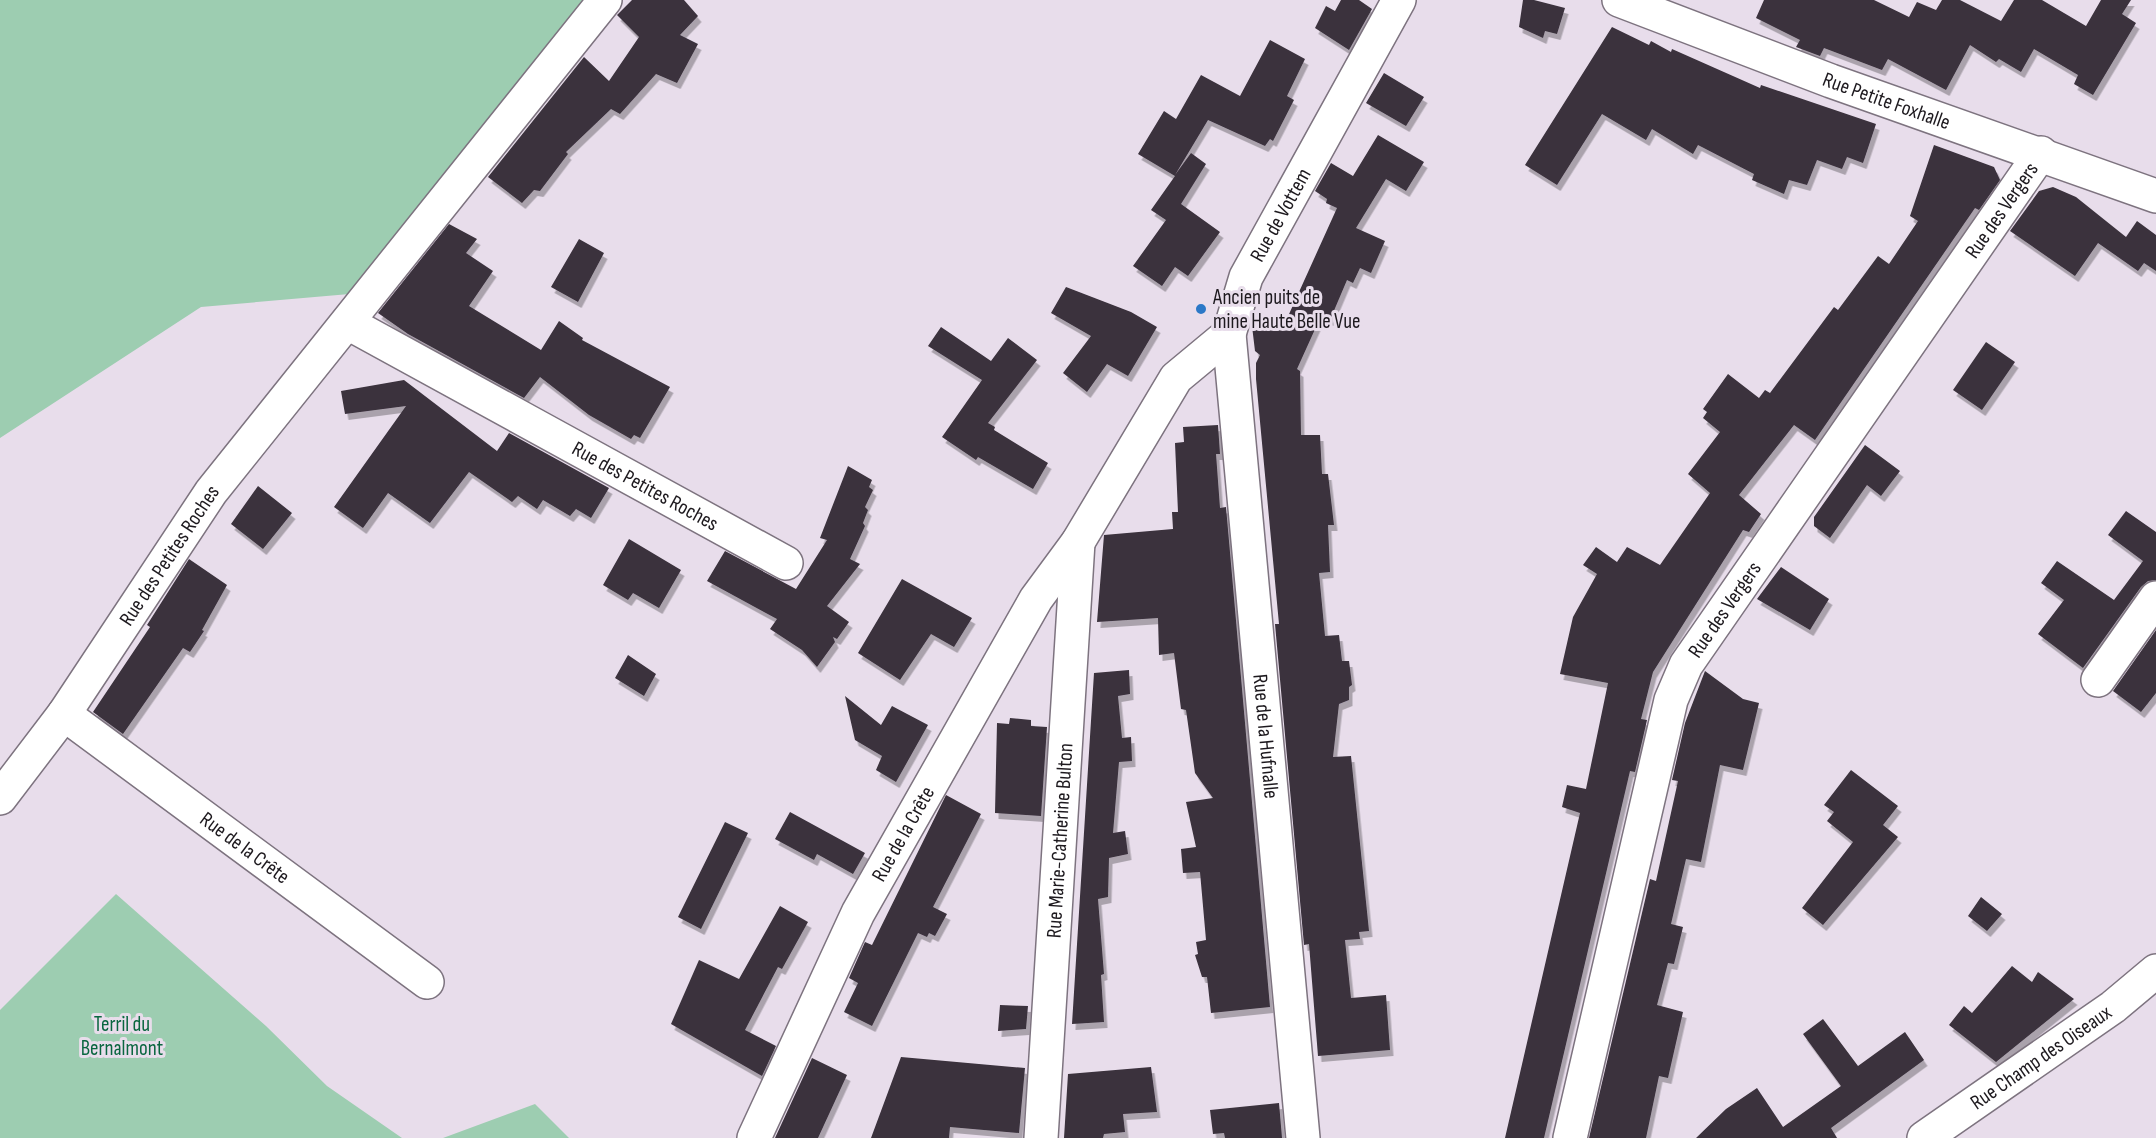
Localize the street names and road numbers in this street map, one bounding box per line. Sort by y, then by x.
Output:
street label: Rue Petite Foxhalle [1819,67,1954,135]
street label: Rue des Vergers [1960,158,2044,263]
street label: Rue de Vottem [1245,164,1317,266]
street label: Rue des Petites Roches [568,436,723,536]
street label: Rue des Petites Roches [114,480,225,630]
street label: Rue des Vergers [1683,557,1767,663]
street label: Rue de la Hufnalle [1247,673,1284,800]
street label: Rue Marie-Catherine Bulton [1041,742,1078,939]
street label: Rue de la Crête [867,782,940,886]
street label: Rue de la Crête [195,807,294,889]
street label: Rue Champ des Oiseaux [1966,1000,2117,1115]

